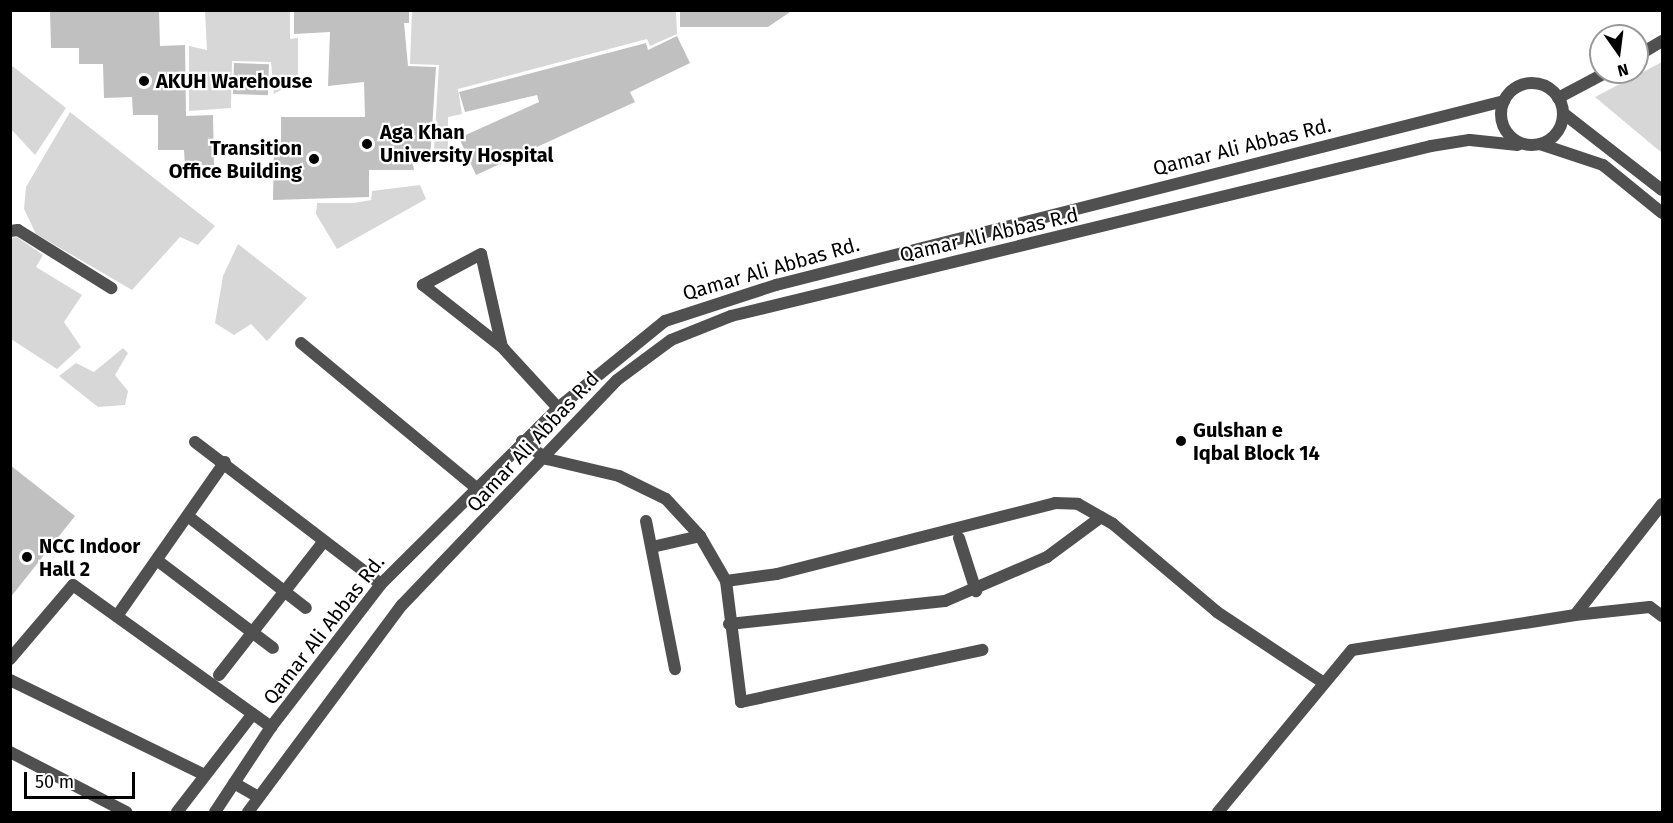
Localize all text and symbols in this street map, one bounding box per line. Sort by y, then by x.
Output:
north arrow [1589,24,1649,84]
text: N [1616,60,1630,81]
place label: AKUH Warehouse [156,69,312,93]
marker: AKUH Warehouse [137,74,151,88]
street label: Qamar Ali Abbas Rd. [1150,113,1334,181]
place label: Aga Khan University Hospital [380,120,554,167]
marker: Aga Khan University Hospital [358,135,376,153]
place label: Transition Office Building [169,136,302,183]
marker: Transition Office Building [307,152,321,166]
street label: Qamar Ali Abbas R.d [897,203,1081,267]
street label: Qamar Ali Abbas Rd. [680,232,862,306]
street label: Qamar Ali Abbas R.d [462,367,604,517]
place label: Gulshan e Iqbal Block 14 [1193,418,1320,465]
marker: Gulshan e Iqbal Block 14 [1174,434,1188,448]
place label: NCC Indoor Hall 2 [39,534,140,581]
marker: NCC Indoor Hall 2 [20,550,34,564]
street label: Qamar Ali Abbas Rd. [258,551,390,709]
scale bar [27,760,138,798]
text: 50 m [35,771,74,793]

